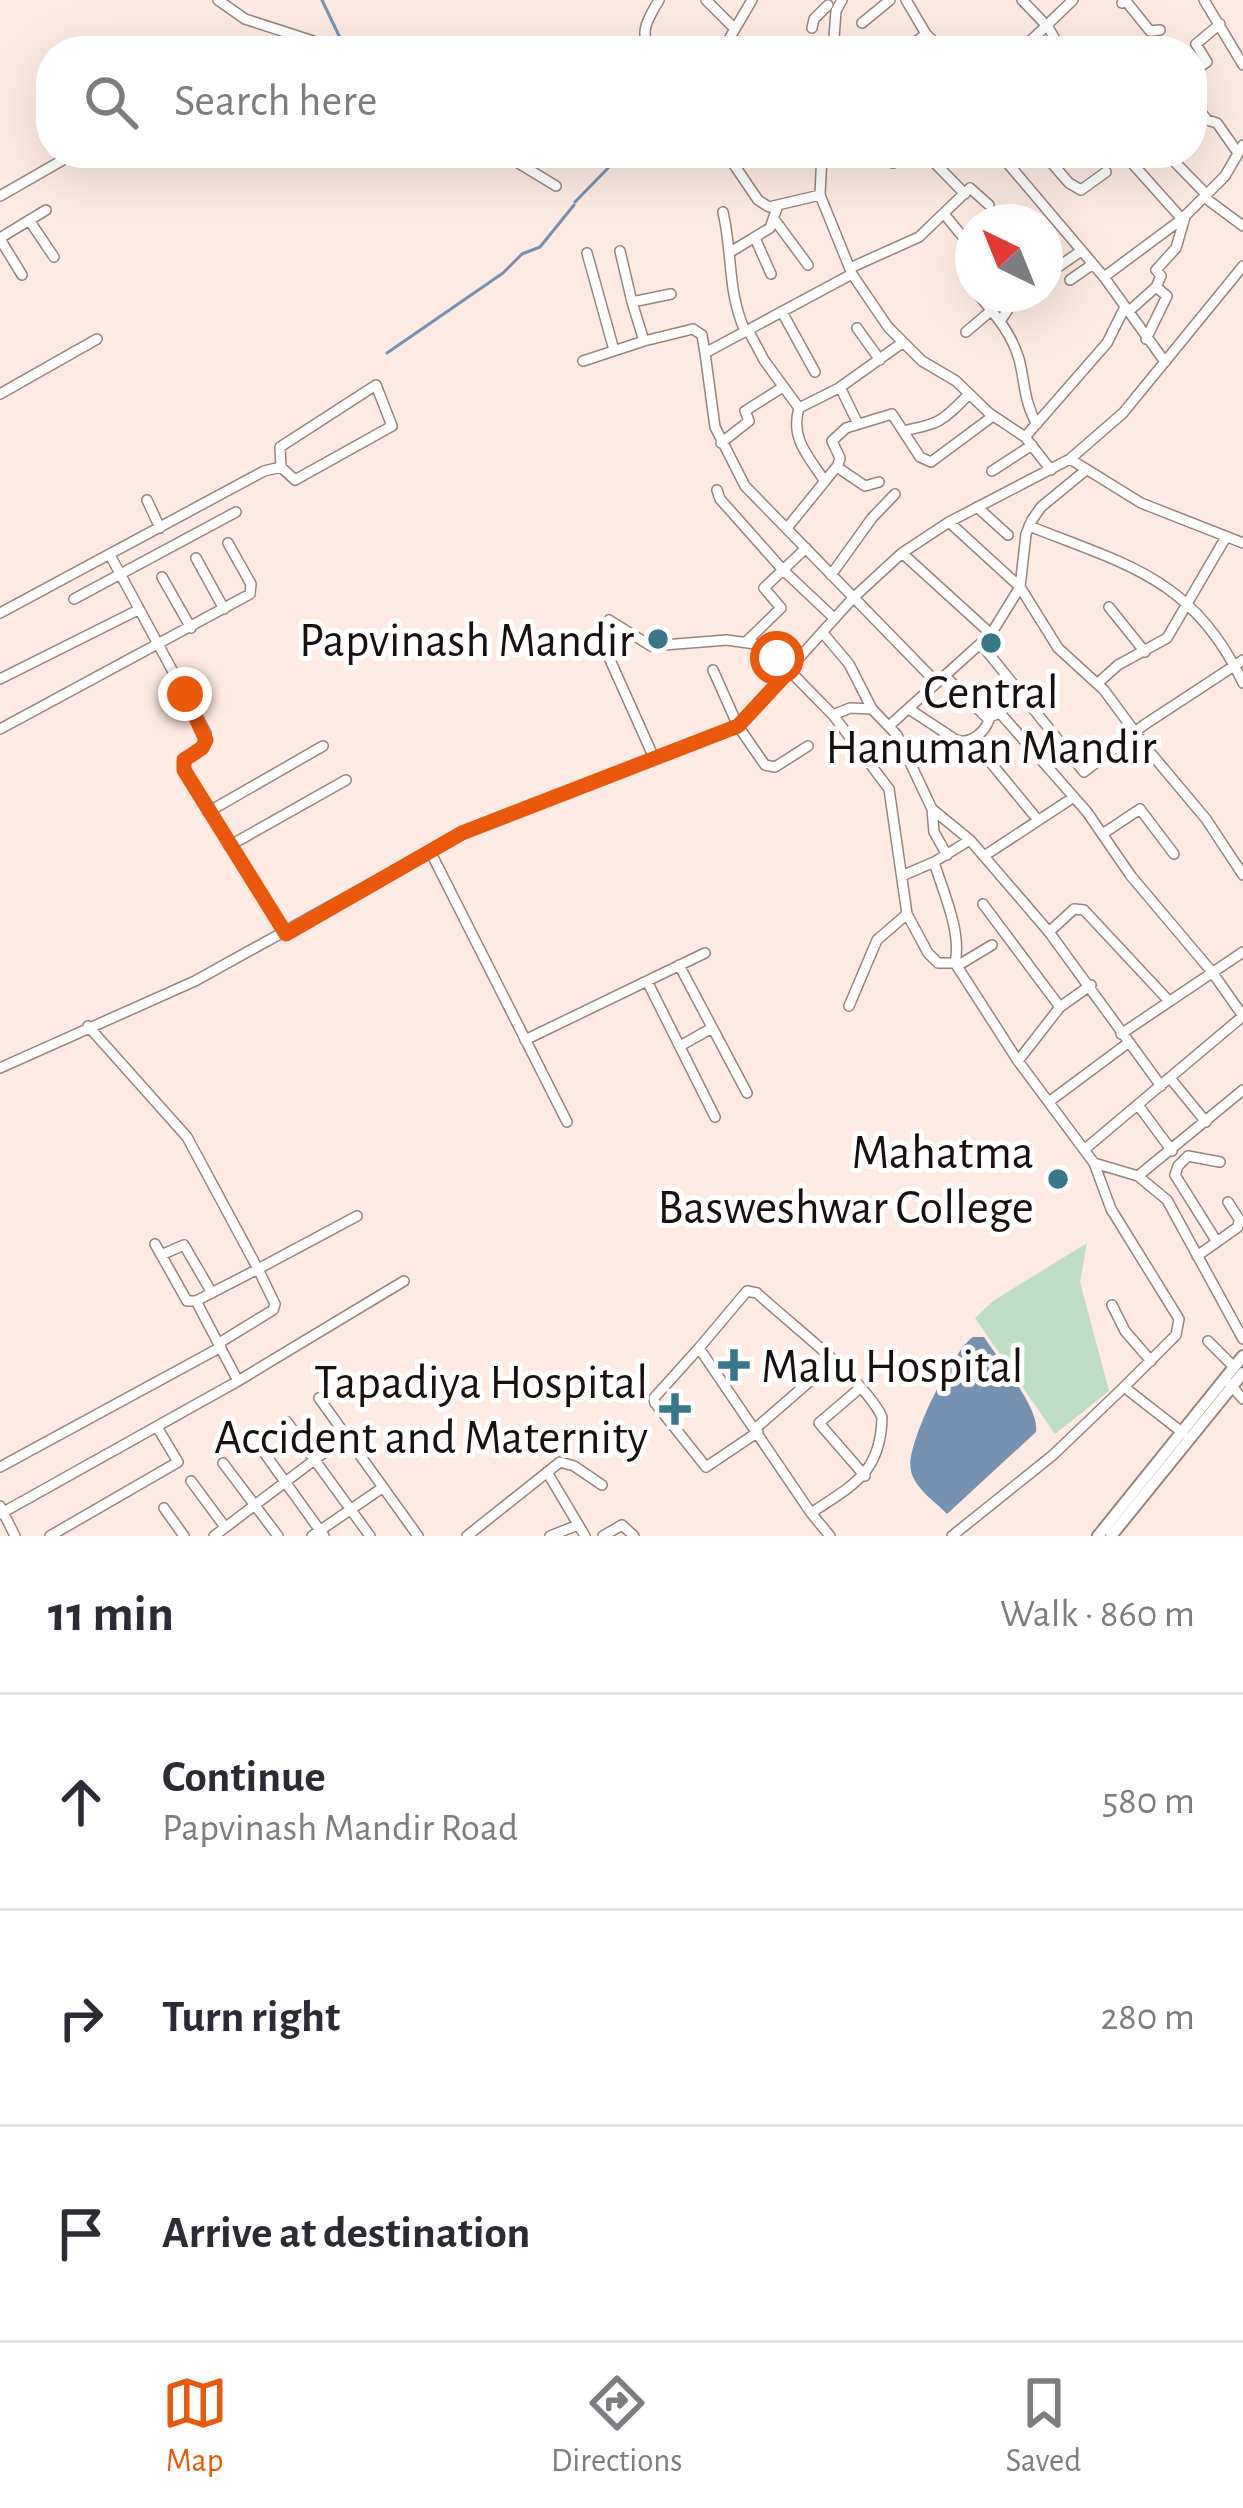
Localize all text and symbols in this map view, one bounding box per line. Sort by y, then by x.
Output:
search box [36,36,1207,168]
icon: search [78,69,144,135]
text: Search here [174,79,377,124]
north arrow [955,204,1063,312]
place label: Papvinash Mandir [299,618,634,666]
marker: Papvinash Mandir [645,626,671,652]
marker: Central Hanuman Mandir [978,630,1004,656]
route start [750,631,804,685]
route end [158,667,212,721]
place label: Central Hanuman Mandir [826,670,1157,773]
place label: Mahatma Basweshwar College [658,1130,1034,1233]
marker: Mahatma Basweshwar College [1045,1166,1071,1192]
place label: Malu Hospital [761,1344,1023,1392]
marker: Malu Hospital [718,1349,750,1381]
place label: Tapadiya Hospital Accident and Maternity [214,1360,648,1463]
marker: Tapadiya Hospital Accident and Maternity [659,1393,691,1425]
text: 11 min [48,1589,174,1640]
text: Walk · 860 m [1000,1595,1195,1634]
text: Continue [162,1755,326,1800]
icon: ahead [48,1769,114,1835]
text: 580 m [1102,1782,1195,1821]
text: Papvinash Mandir Road [162,1809,518,1848]
icon: right [48,1985,114,2051]
text: Turn right [162,1995,340,2040]
text: 280 m [1101,1998,1195,2037]
icon: arrive [48,2201,114,2267]
text: Arrive at destination [162,2211,530,2256]
tab: Map [162,2370,228,2482]
tab: Directions [551,2370,682,2482]
tab: Saved [1006,2370,1081,2482]

